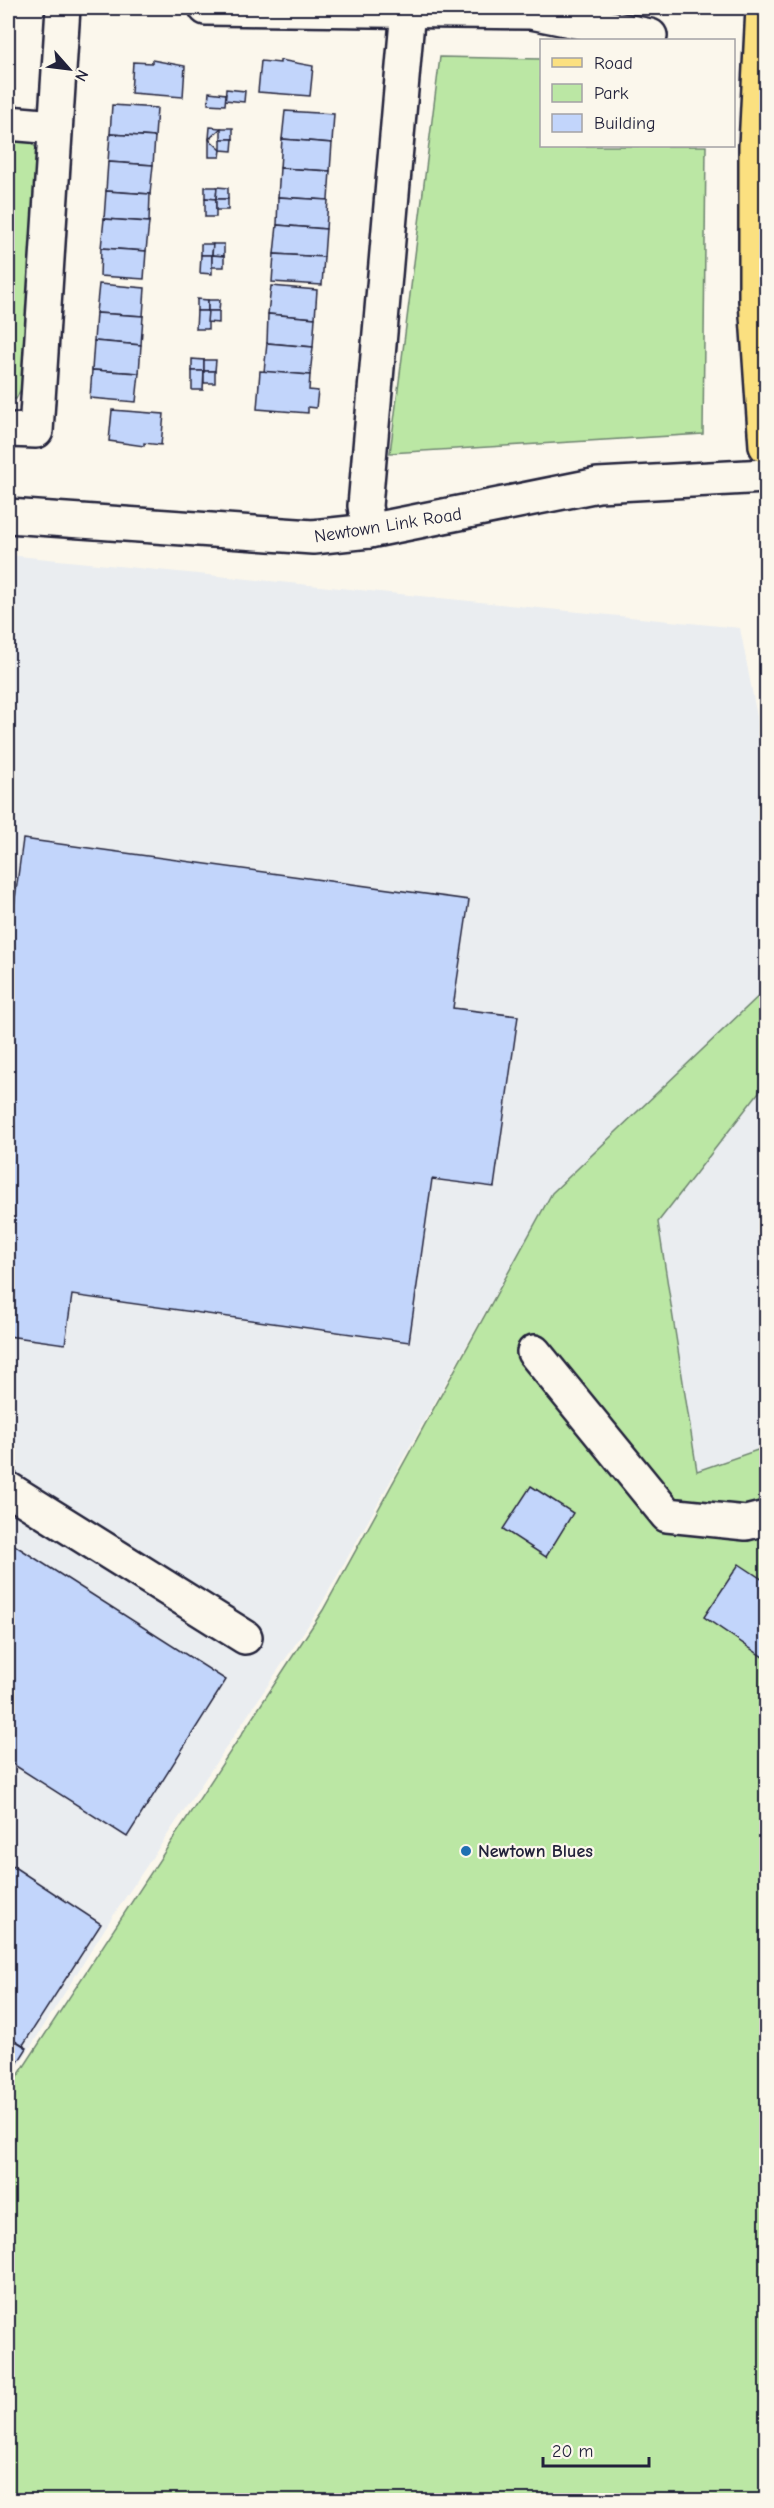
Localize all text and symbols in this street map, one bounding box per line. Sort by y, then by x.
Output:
north arrow [39,39,99,99]
legend [540,39,735,147]
text: Road [594,53,633,74]
text: N [71,67,92,84]
text: Park [594,83,629,104]
text: Building [594,113,656,134]
street label: Newtown Link Road [313,503,463,548]
place label: Newtown Blues [478,1841,593,1862]
marker: Newtown Blues [459,1844,473,1858]
scale bar [543,2430,650,2468]
text: 20 m [552,2441,593,2462]

